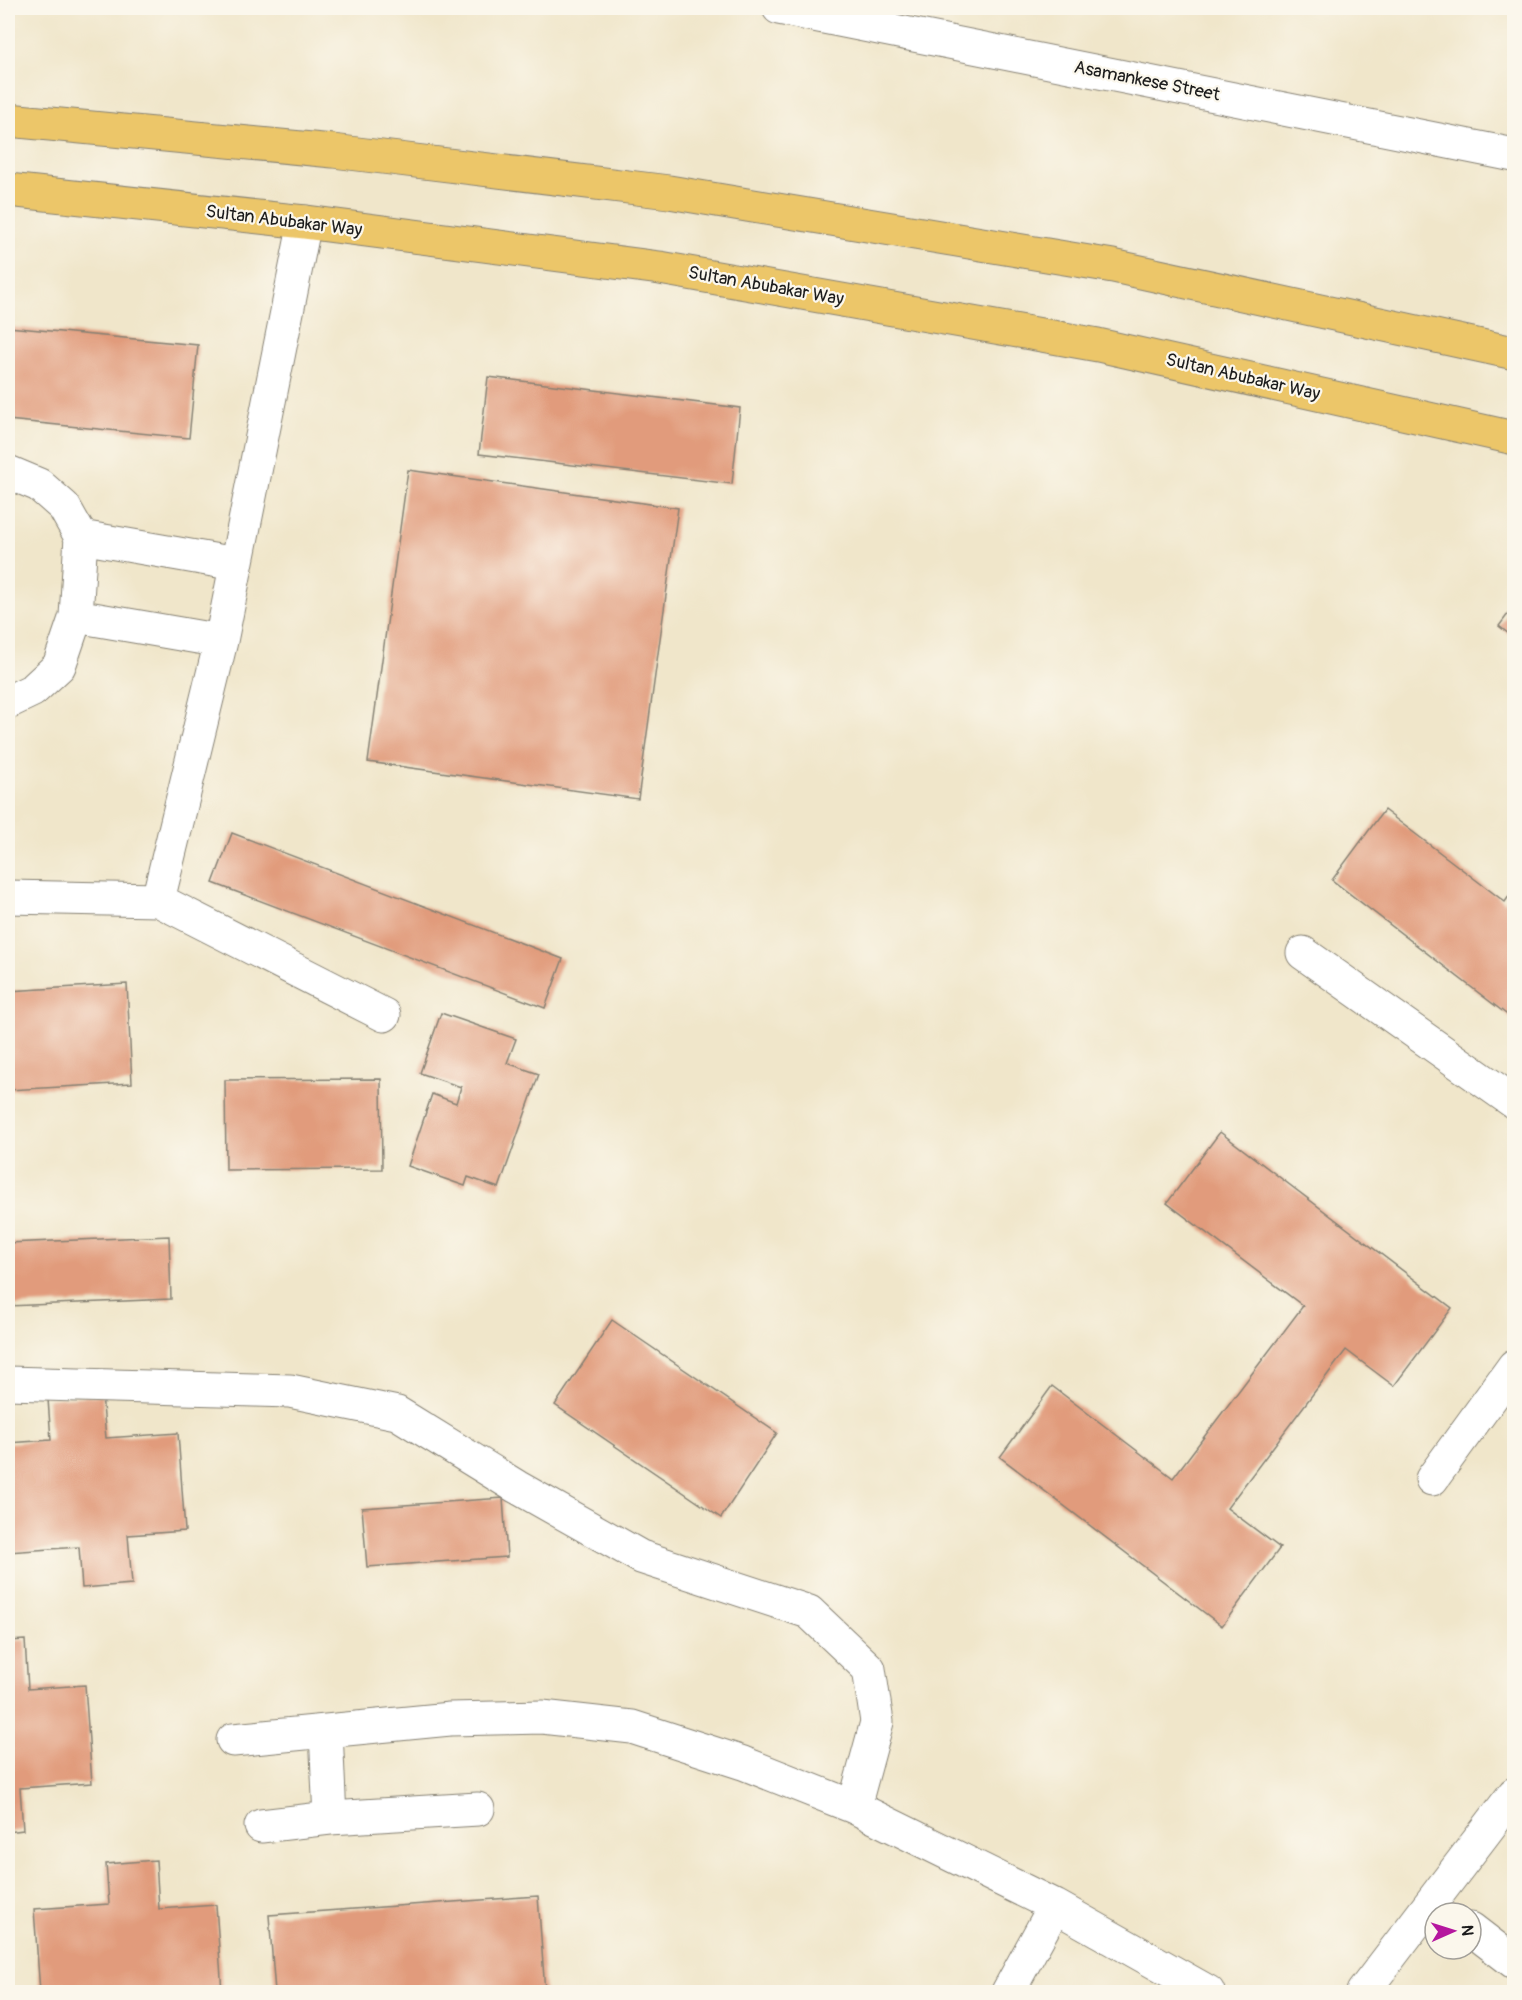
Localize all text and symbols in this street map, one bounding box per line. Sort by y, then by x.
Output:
street label: Asamankese Street [1072,56,1223,107]
street label: Sultan Abubakar Way [204,200,364,242]
street label: Sultan Abubakar Way [686,261,846,311]
street label: Sultan Abubakar Way [1164,348,1323,406]
north arrow [1423,1901,1483,1961]
text: N [1457,1924,1477,1936]

